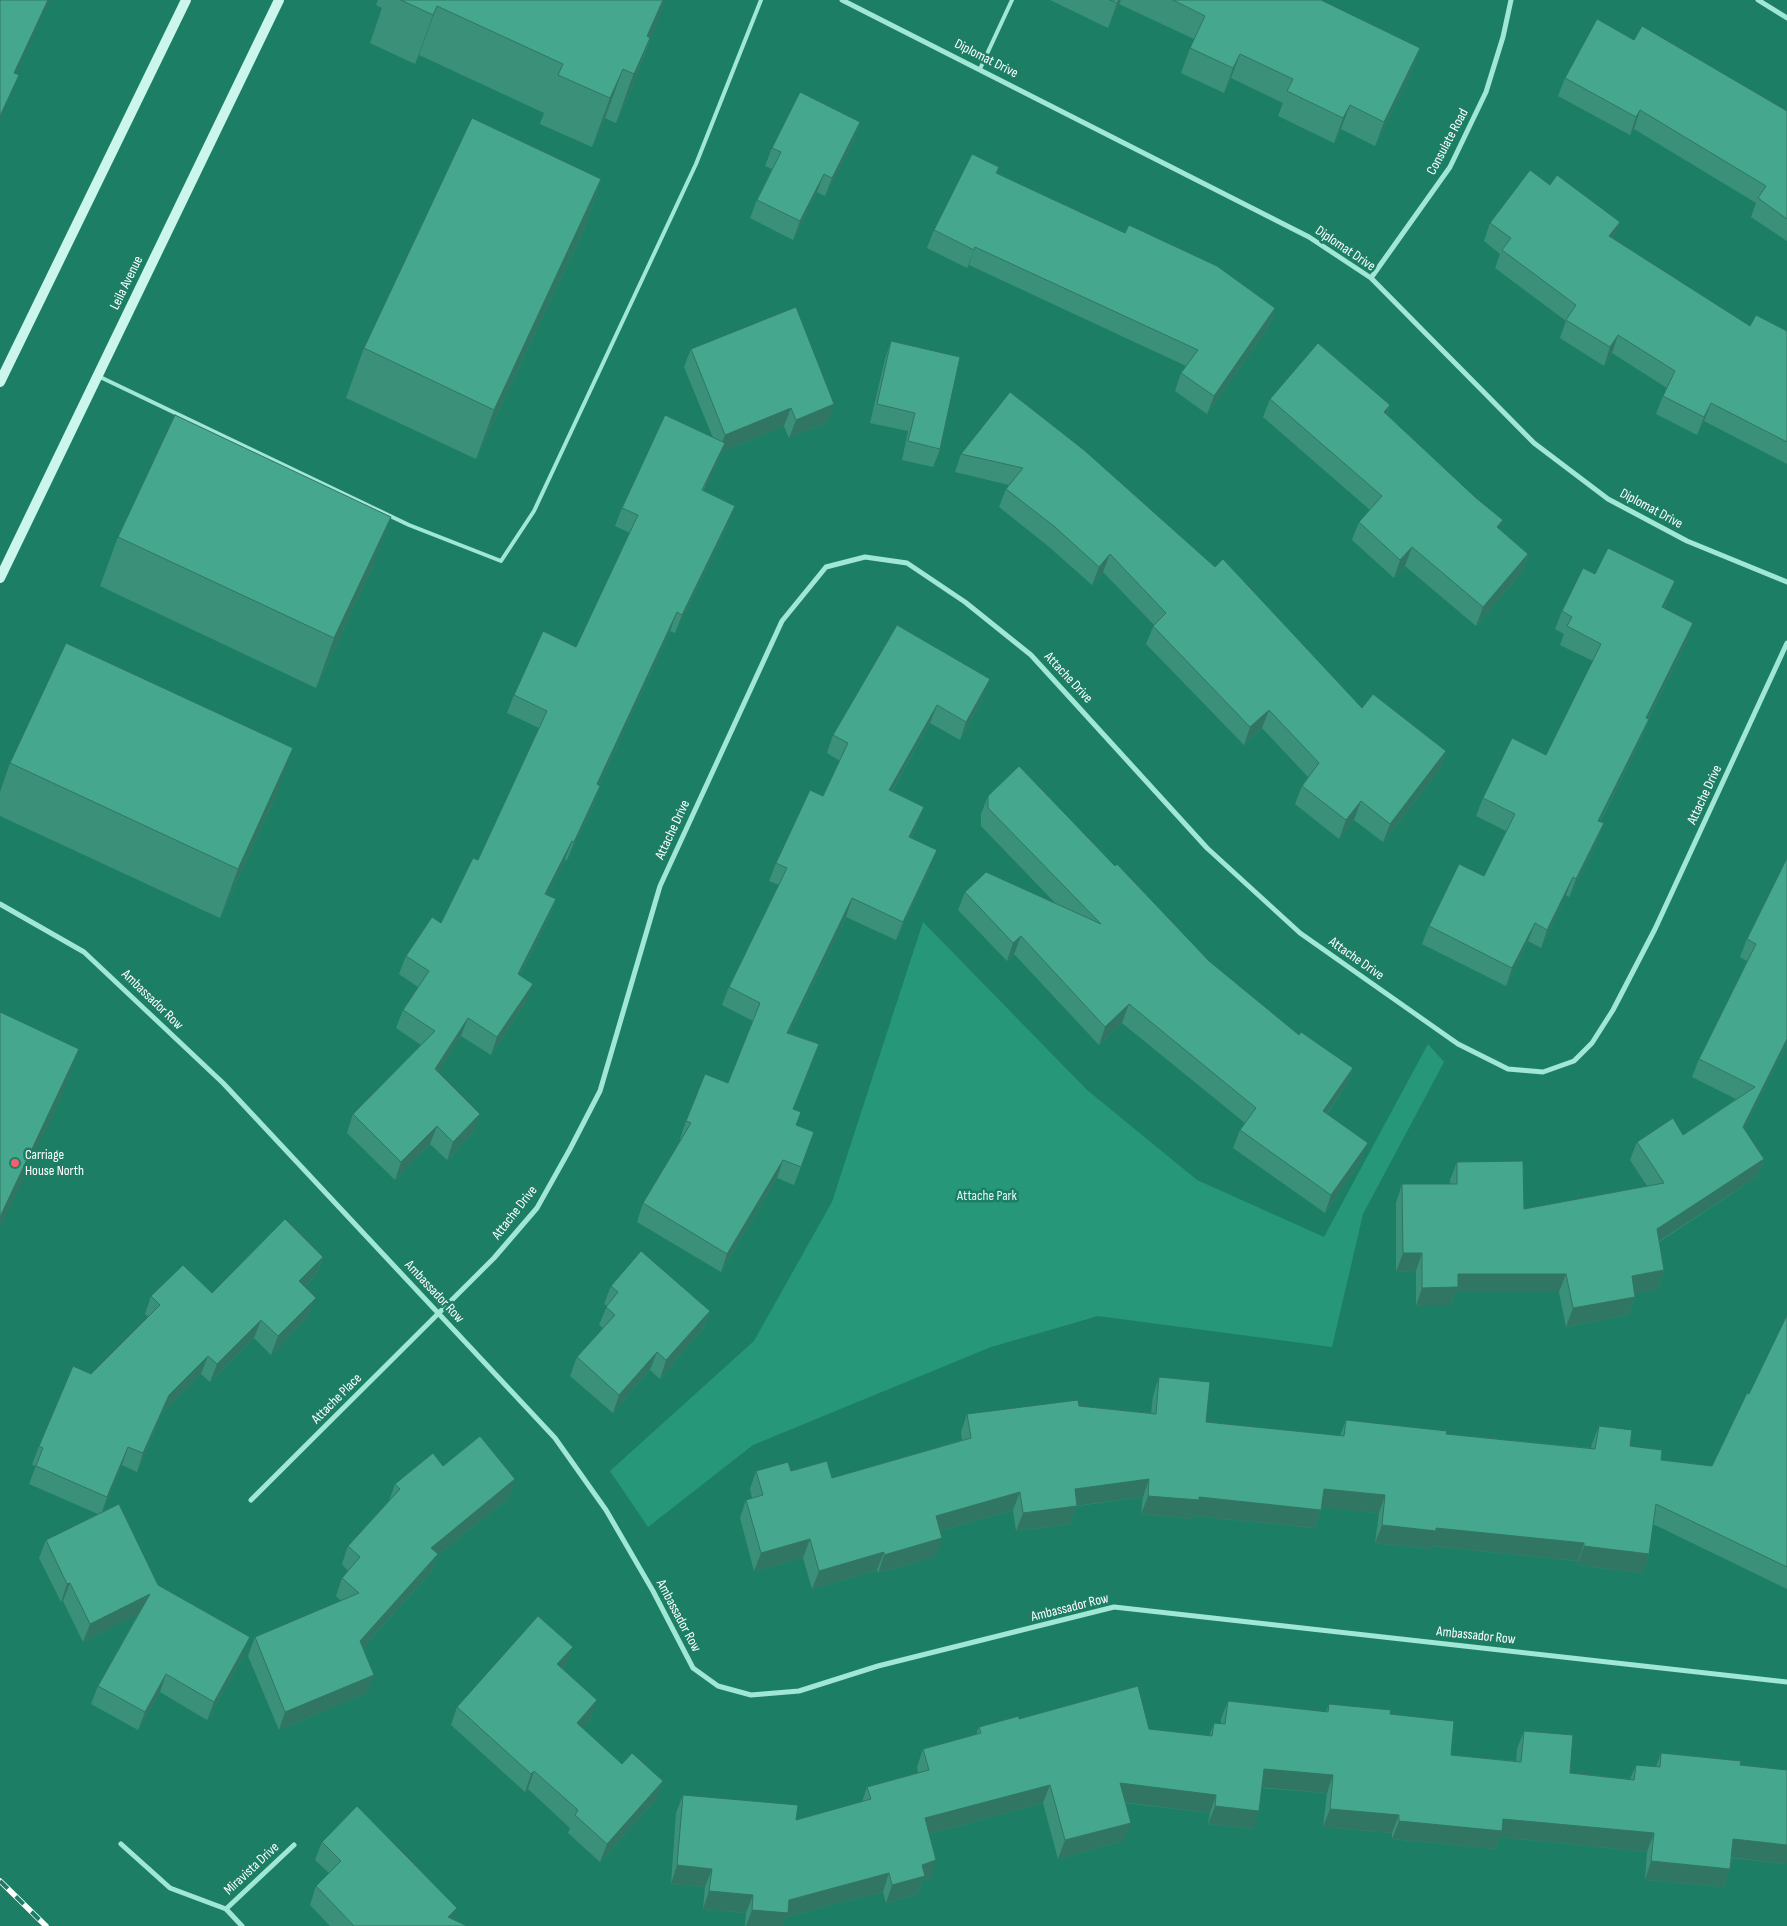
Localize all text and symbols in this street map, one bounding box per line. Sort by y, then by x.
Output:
street label: Diplomat Drive [951,36,1021,82]
street label: Consulate Road [1424,106,1472,178]
street label: Diplomat Drive [1312,223,1378,275]
street label: Leila Avenue [107,253,147,313]
street label: Diplomat Drive [1617,485,1685,533]
street label: Attache Drive [1040,649,1096,707]
street label: Attache Drive [1684,763,1726,827]
street label: Attache Drive [652,798,694,862]
street label: Attache Drive [1325,934,1387,984]
street label: Ambassador Row [118,966,186,1034]
place label: Carriage House North [25,1147,84,1180]
marker: Carriage House North [9,1157,21,1169]
street label: Attache Drive [489,1183,541,1243]
park label: Attache Park [957,1188,1017,1204]
street label: Ambassador Row [401,1257,467,1327]
street label: Attache Place [308,1370,366,1428]
street label: Ambassador Row [652,1577,704,1655]
street label: Ambassador Row [1029,1590,1111,1626]
street label: Ambassador Row [1436,1623,1516,1649]
street label: Miravista Drive [221,1839,283,1899]

